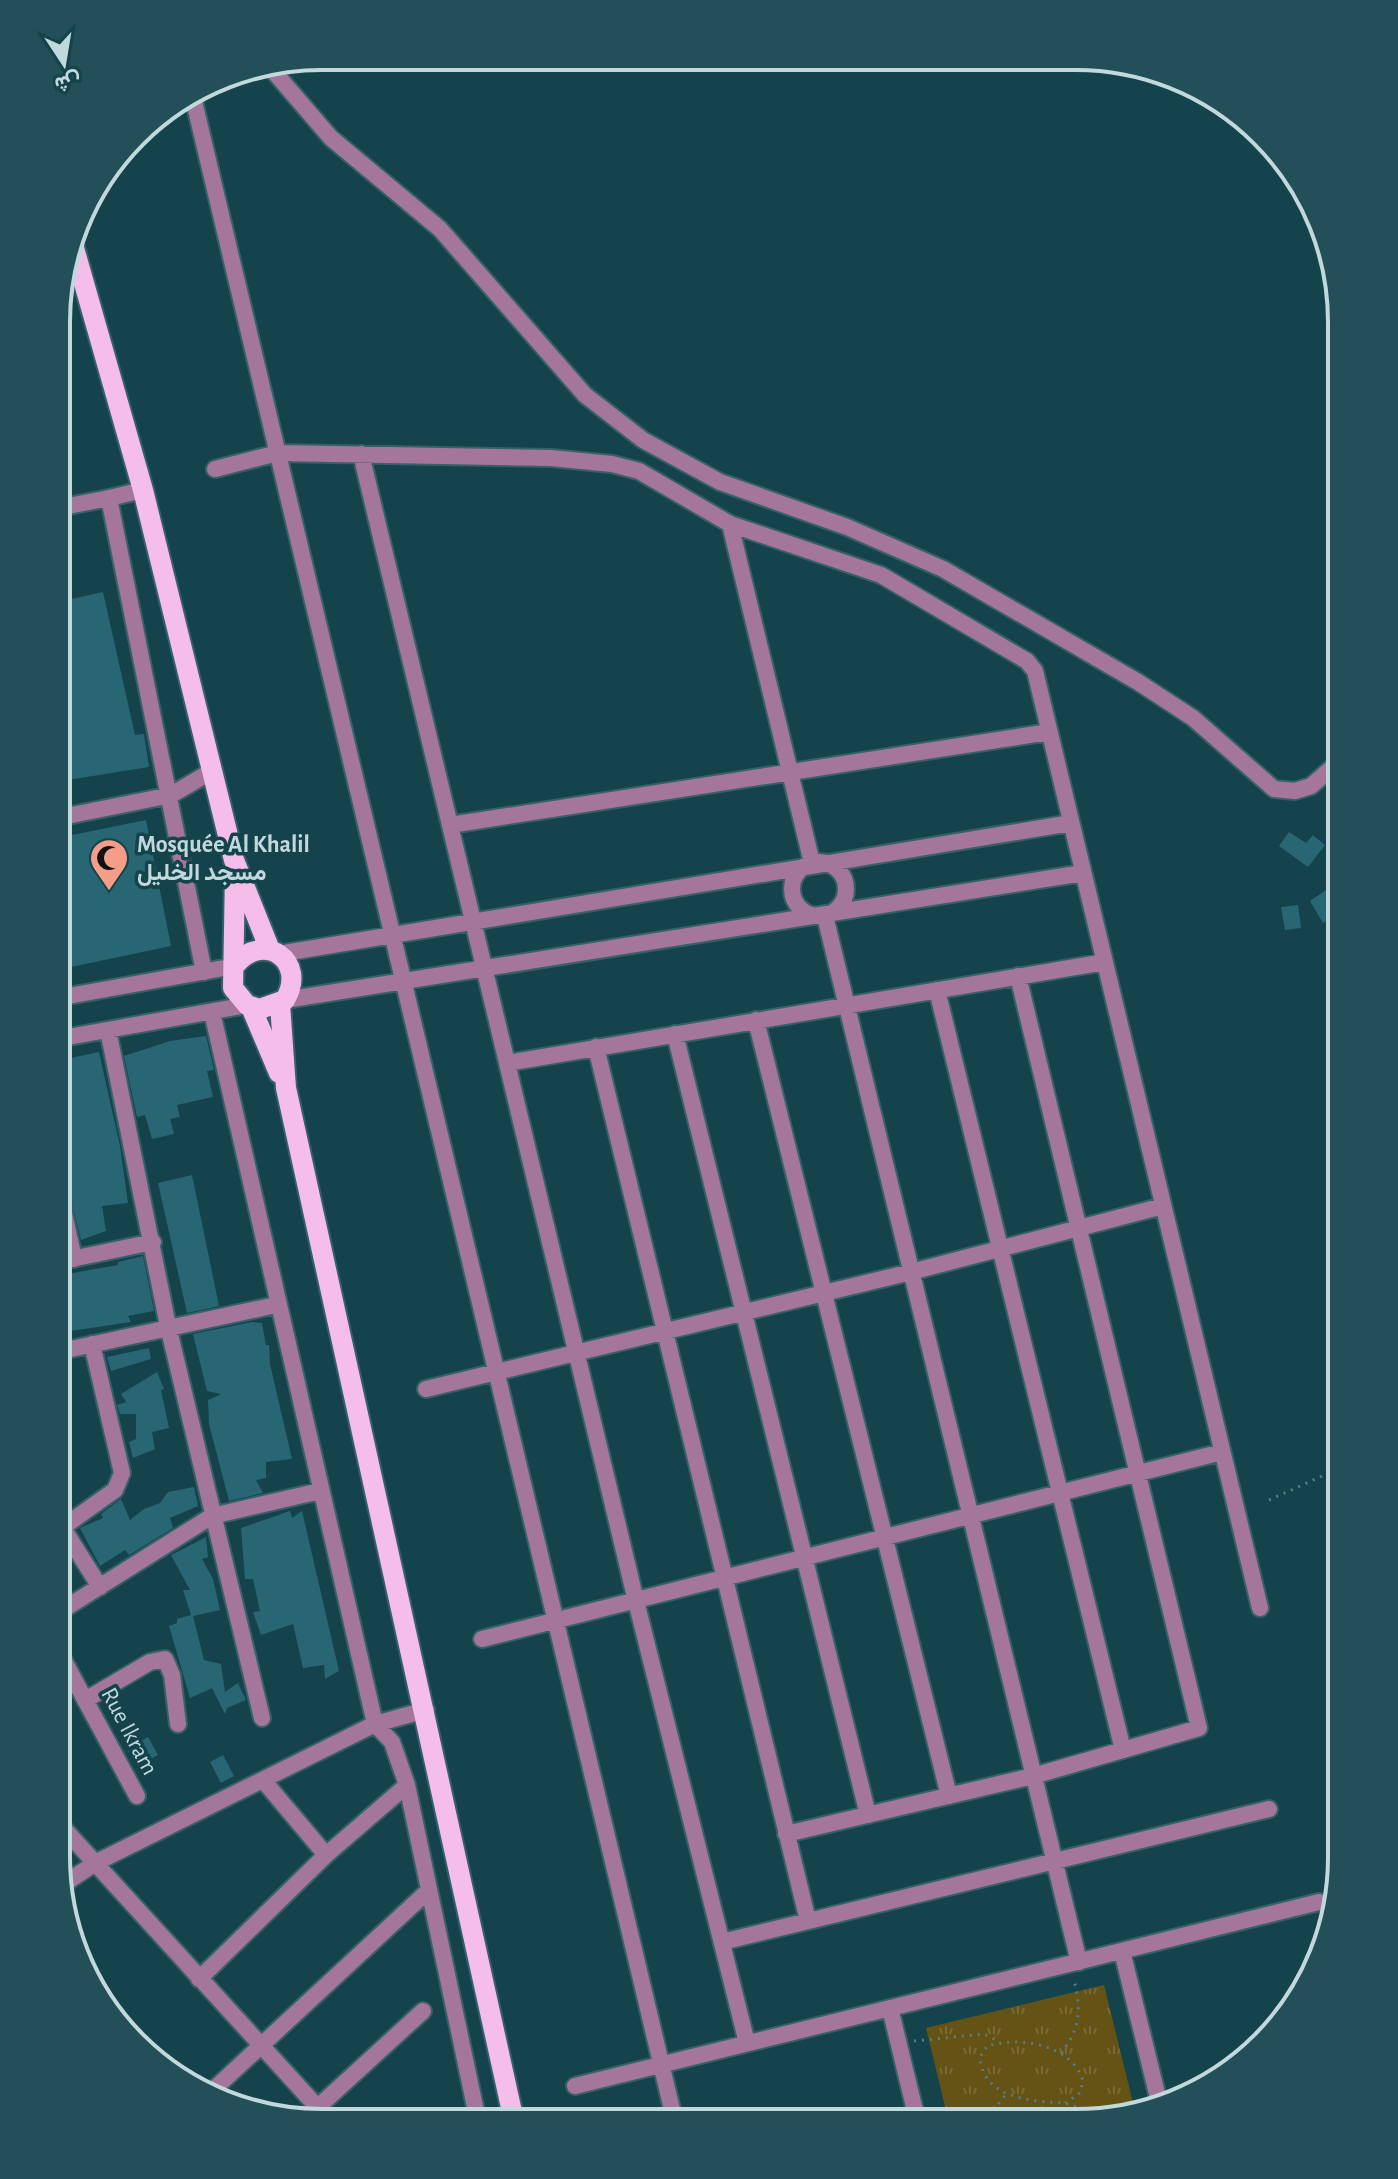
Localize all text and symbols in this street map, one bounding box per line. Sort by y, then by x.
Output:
north arrow [24,24,104,104]
text: ش [52,67,83,96]
place label: Mosquée Al Khalil مسجد الخليل [137,833,310,886]
mosque icon: Mosquée Al Khalil مسجد الخليل [88,837,130,892]
street label: Rue Ikram [96,1684,162,1779]

